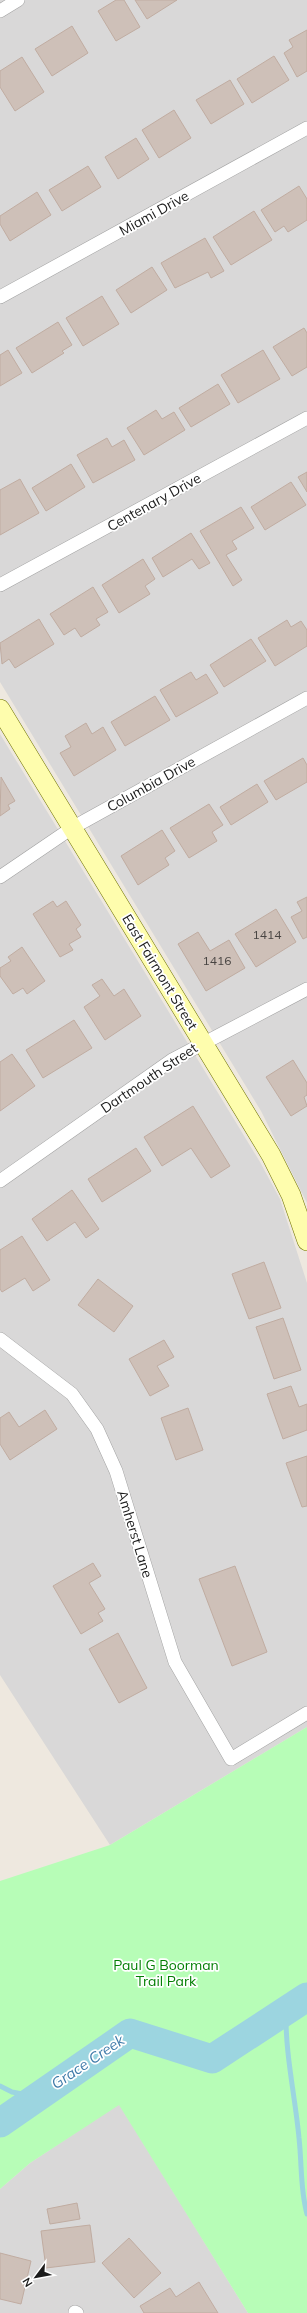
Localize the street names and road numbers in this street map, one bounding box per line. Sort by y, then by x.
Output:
street label: Miami Drive [116,187,192,239]
street label: Centenary Drive [104,469,204,535]
street label: Columbia Drive [104,752,198,816]
street label: East Fairmont Street [118,911,202,1033]
street label: Dartmouth Street [97,1039,201,1117]
street label: Amherst Lane [113,1488,157,1580]

